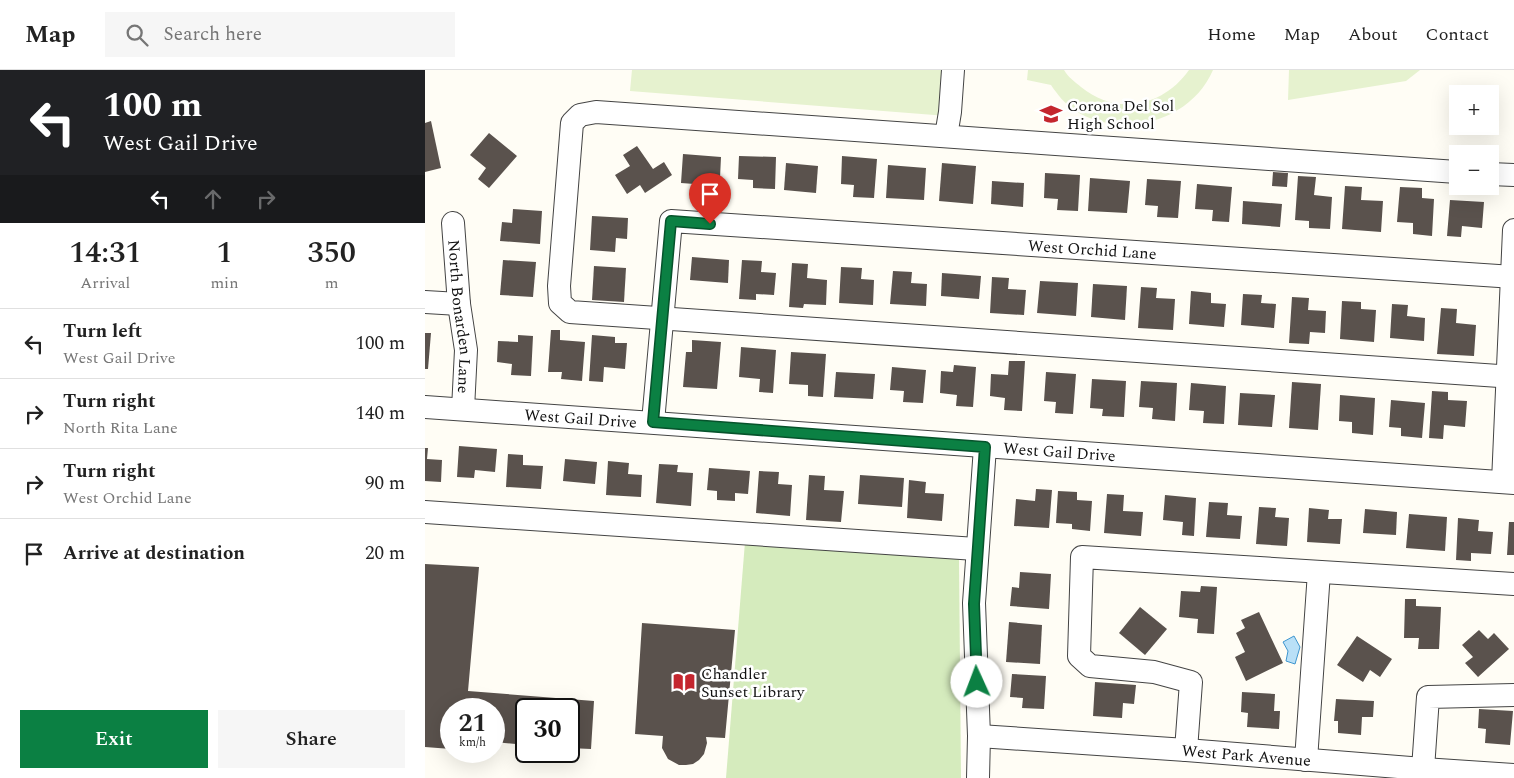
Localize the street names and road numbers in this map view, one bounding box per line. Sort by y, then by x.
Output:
street label: West Orchid Lane [1027,234,1157,266]
street label: North Bonarden Lane [441,239,478,394]
street label: West Gail Drive [524,403,638,435]
street label: West Gail Drive [1002,436,1116,468]
street label: West Park Avenue [1181,739,1312,773]

